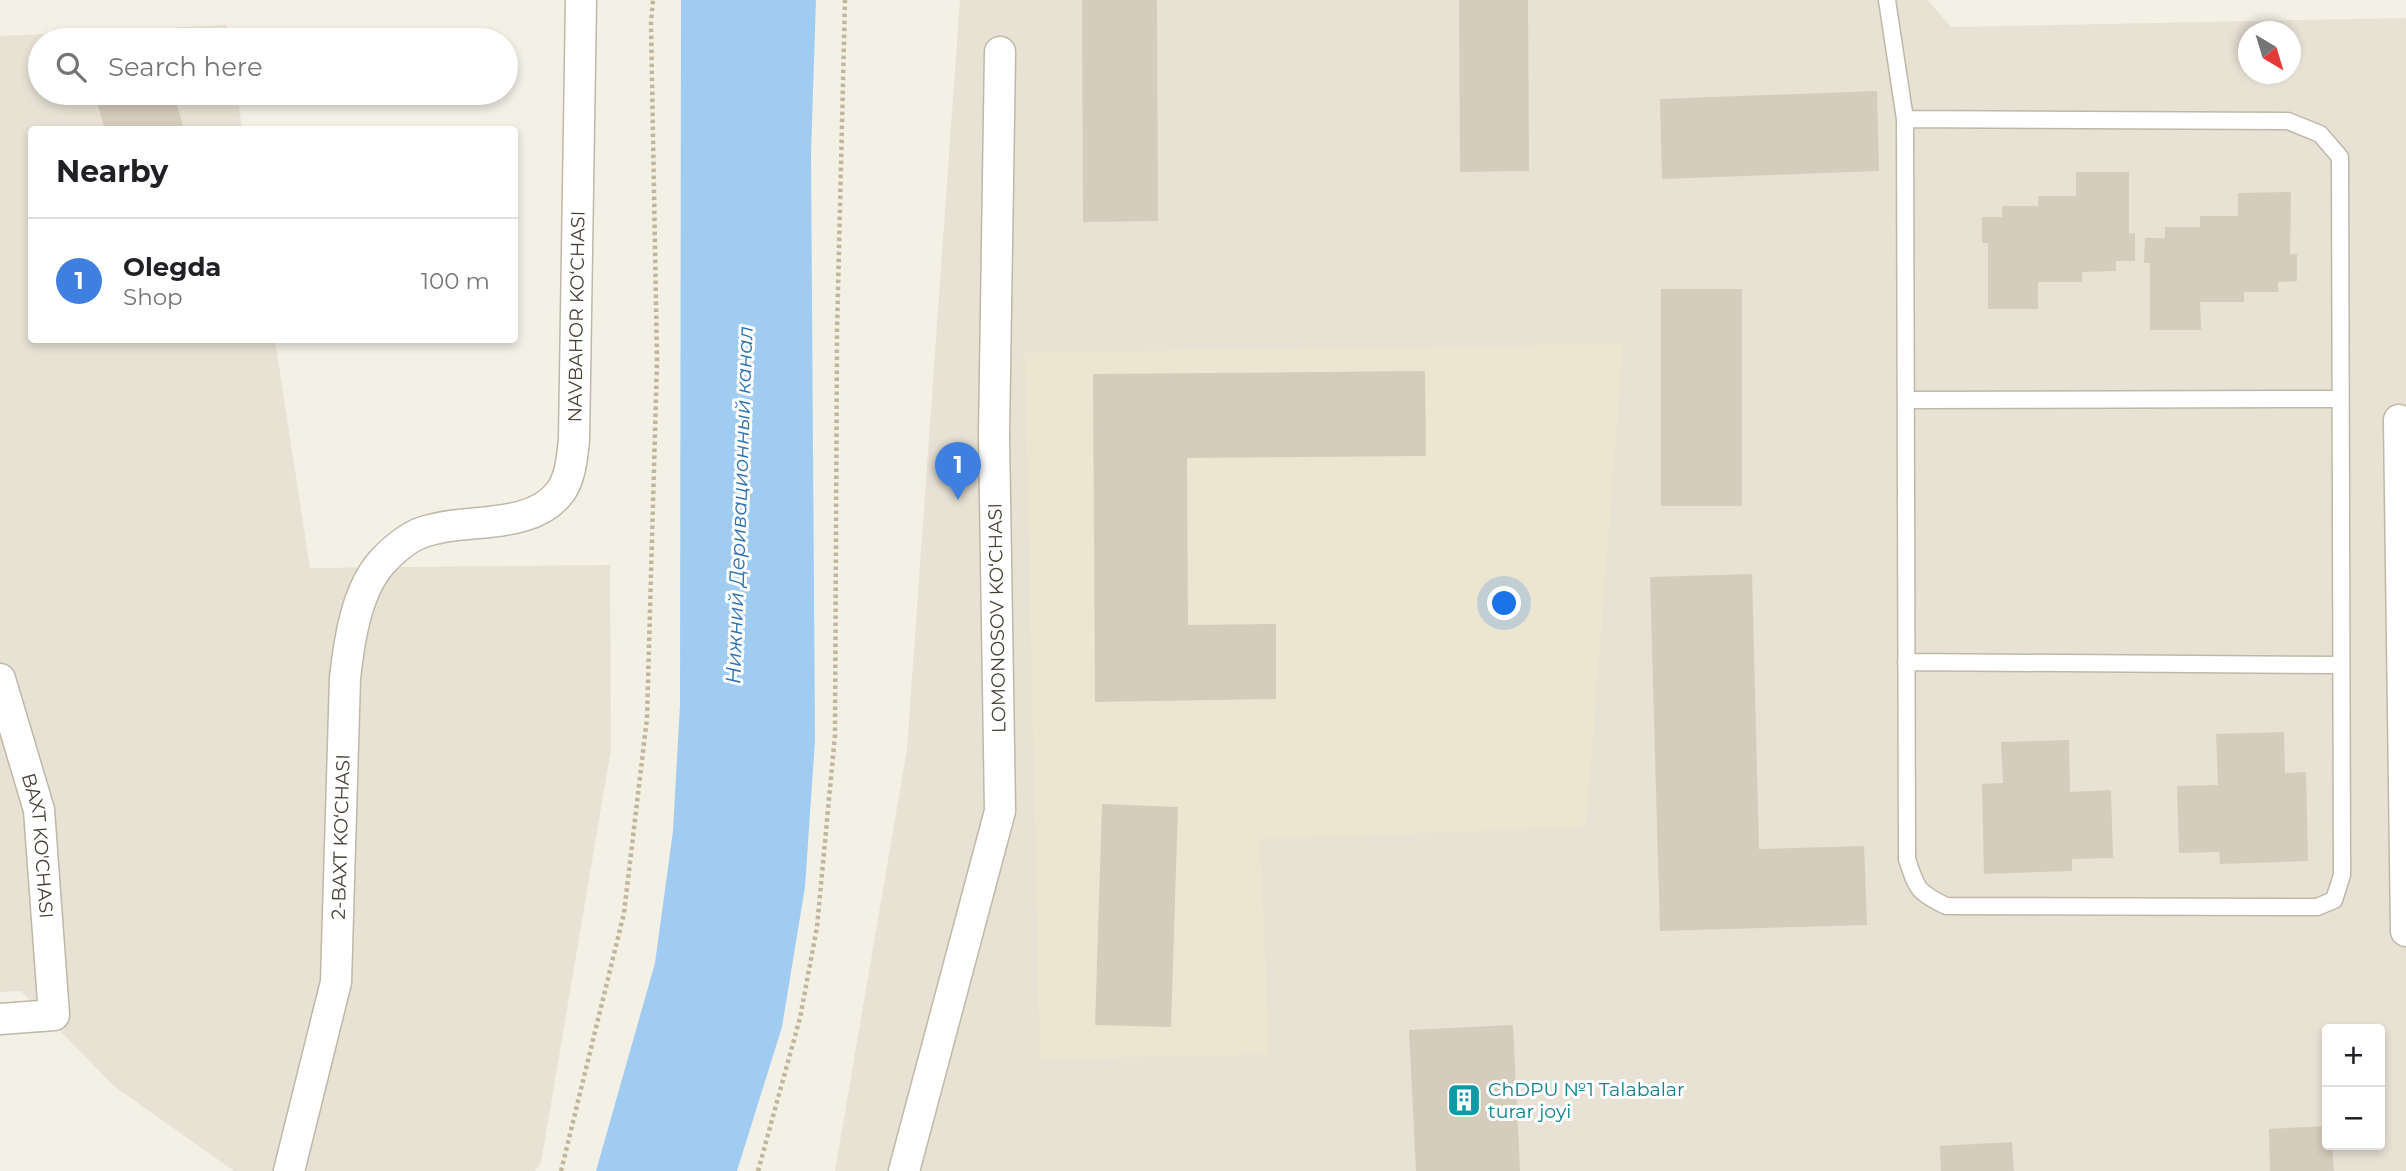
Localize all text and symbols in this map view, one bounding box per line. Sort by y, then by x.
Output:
north arrow [2238,21,2301,84]
search box [28,28,518,105]
icon: search [52,48,90,86]
text: Search here [108,51,263,83]
text: Nearby [56,153,168,190]
street label: NAVBAHOR KO‘CHASI [563,210,589,423]
text: Olegda [123,251,221,283]
text: 1 [74,267,84,295]
text: 100 m [421,267,490,295]
text: Shop [123,283,183,311]
water label: Нижний Деривационный канал [720,325,758,685]
pin: 1 [935,442,981,500]
street label: LOMONOSOV KO‘CHASI [983,503,1011,733]
your location [1487,586,1521,620]
street label: 2-BAXT KO‘CHASI [326,754,354,920]
street label: BAXT KO'CHASI [17,770,58,919]
map controls [2322,1024,2385,1150]
button: + [2322,1024,2385,1087]
place label: ChDPU №1 Talabalar turar joyi [1488,1078,1685,1123]
building icon: ChDPU №1 Talabalar turar joyi [1445,1081,1483,1119]
button: − [2322,1087,2385,1150]

